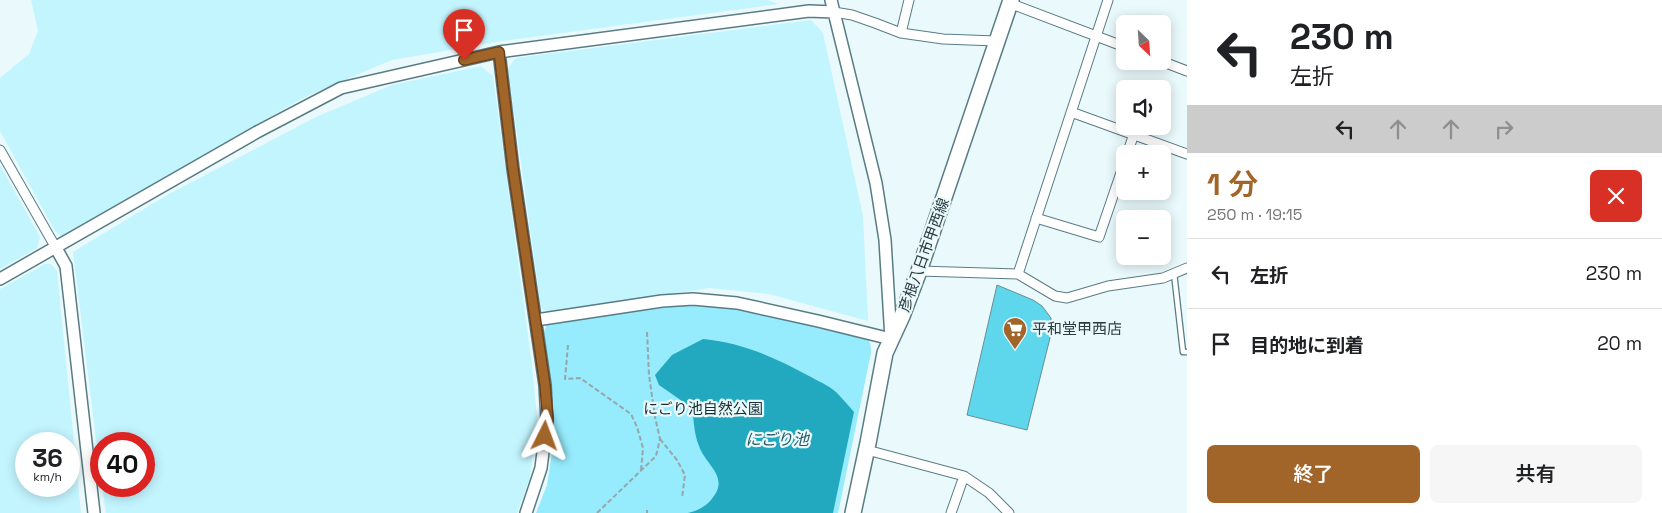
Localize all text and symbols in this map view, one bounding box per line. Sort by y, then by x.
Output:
pin [443,9,485,60]
north arrow [1116,15,1171,70]
map controls [1116,15,1171,265]
text: 230 m [1290,15,1394,59]
icon: arrive [450,16,478,44]
icon: left [1207,20,1272,85]
text: 左折 [1290,62,1334,90]
button: sound [1116,80,1171,135]
icon: left [1331,115,1359,143]
icon: ahead [1384,115,1412,143]
icon: ahead [1437,115,1465,143]
icon: right [1490,115,1518,143]
button: + [1116,145,1171,200]
text: 1 分 [1207,165,1258,204]
button: close [1590,170,1642,222]
street label: 彦根八日市甲西線 [894,195,953,314]
text: 250 m · 19:15 [1207,204,1302,225]
button: − [1116,210,1171,265]
icon: left [1207,260,1235,288]
text: 230 m [1586,261,1642,286]
text: 左折 [1250,263,1288,288]
supermarket icon: 平和堂甲西店 [1002,316,1028,350]
place label: 平和堂甲西店 [1032,319,1122,338]
icon: arrive [1207,330,1235,358]
text: 20 m [1597,331,1642,356]
text: 目的地に到着 [1250,333,1364,358]
park label: にごり池自然公園 [643,399,763,418]
position arrow [518,409,570,461]
water label: にごり池 [745,429,811,450]
speed limit sign: 40 [90,432,155,497]
text: 36 [32,442,63,474]
button: 終了 [1207,445,1420,503]
button: 共有 [1430,445,1642,503]
text: km/h [33,469,62,485]

